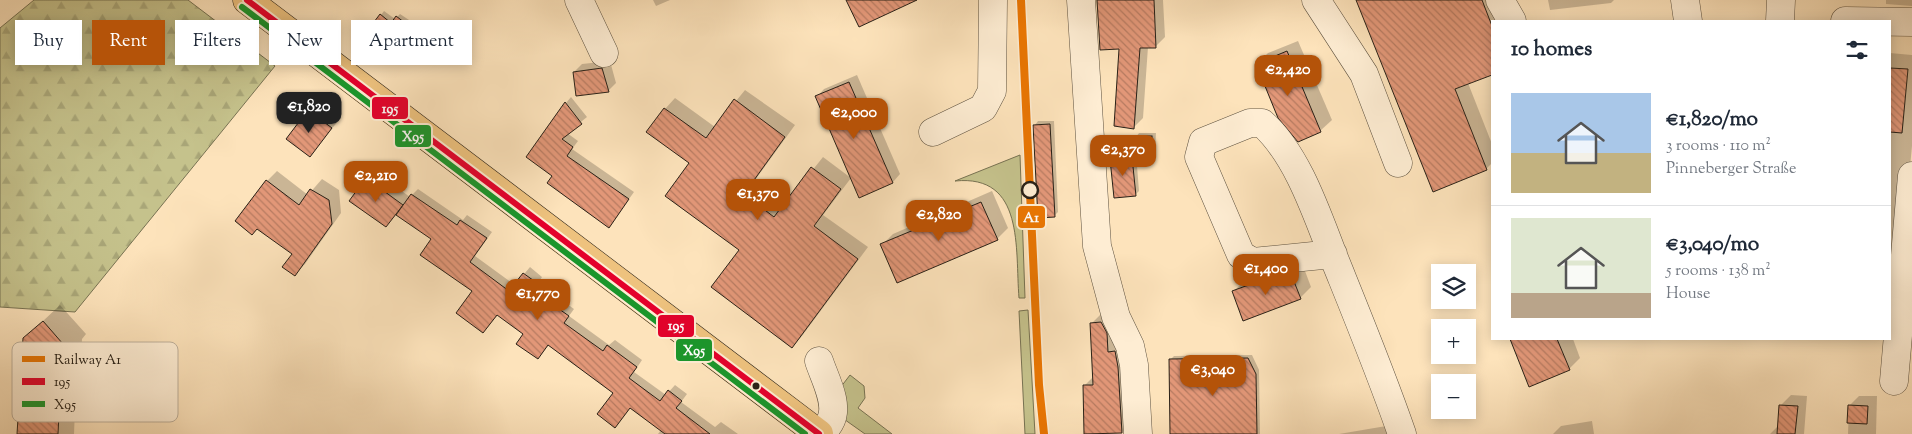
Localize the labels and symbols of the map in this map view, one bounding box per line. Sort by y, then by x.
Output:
pin: €2,420 [1247,54,1329,97]
pin: €1,820 [268,92,350,134]
line badge: 195 [371,96,409,120]
pin: €2,000 [813,98,895,140]
text: 195 [382,100,398,120]
line badge: X95 [394,124,432,148]
text: X95 [402,128,424,148]
pin: €2,370 [1082,134,1164,177]
pin: €2,210 [335,160,417,203]
pin: €1,370 [717,178,799,221]
unlabelled marker [1021,181,1039,199]
pin: €2,820 [898,200,980,242]
line badge: A1 [1017,205,1046,229]
text: A1 [1023,209,1039,229]
pin: €1,400 [1225,254,1307,296]
pin: €1,770 [497,278,579,321]
line badge: 195 [657,314,695,338]
text: 195 [668,317,684,337]
line badge: X95 [675,338,713,362]
legend [12,342,178,422]
text: X95 [683,342,705,362]
text: Railway A1 [54,351,121,371]
pin: €3,040 [1172,354,1254,397]
text: 195 [54,373,71,393]
unlabelled marker [751,381,761,391]
text: X95 [54,396,76,416]

